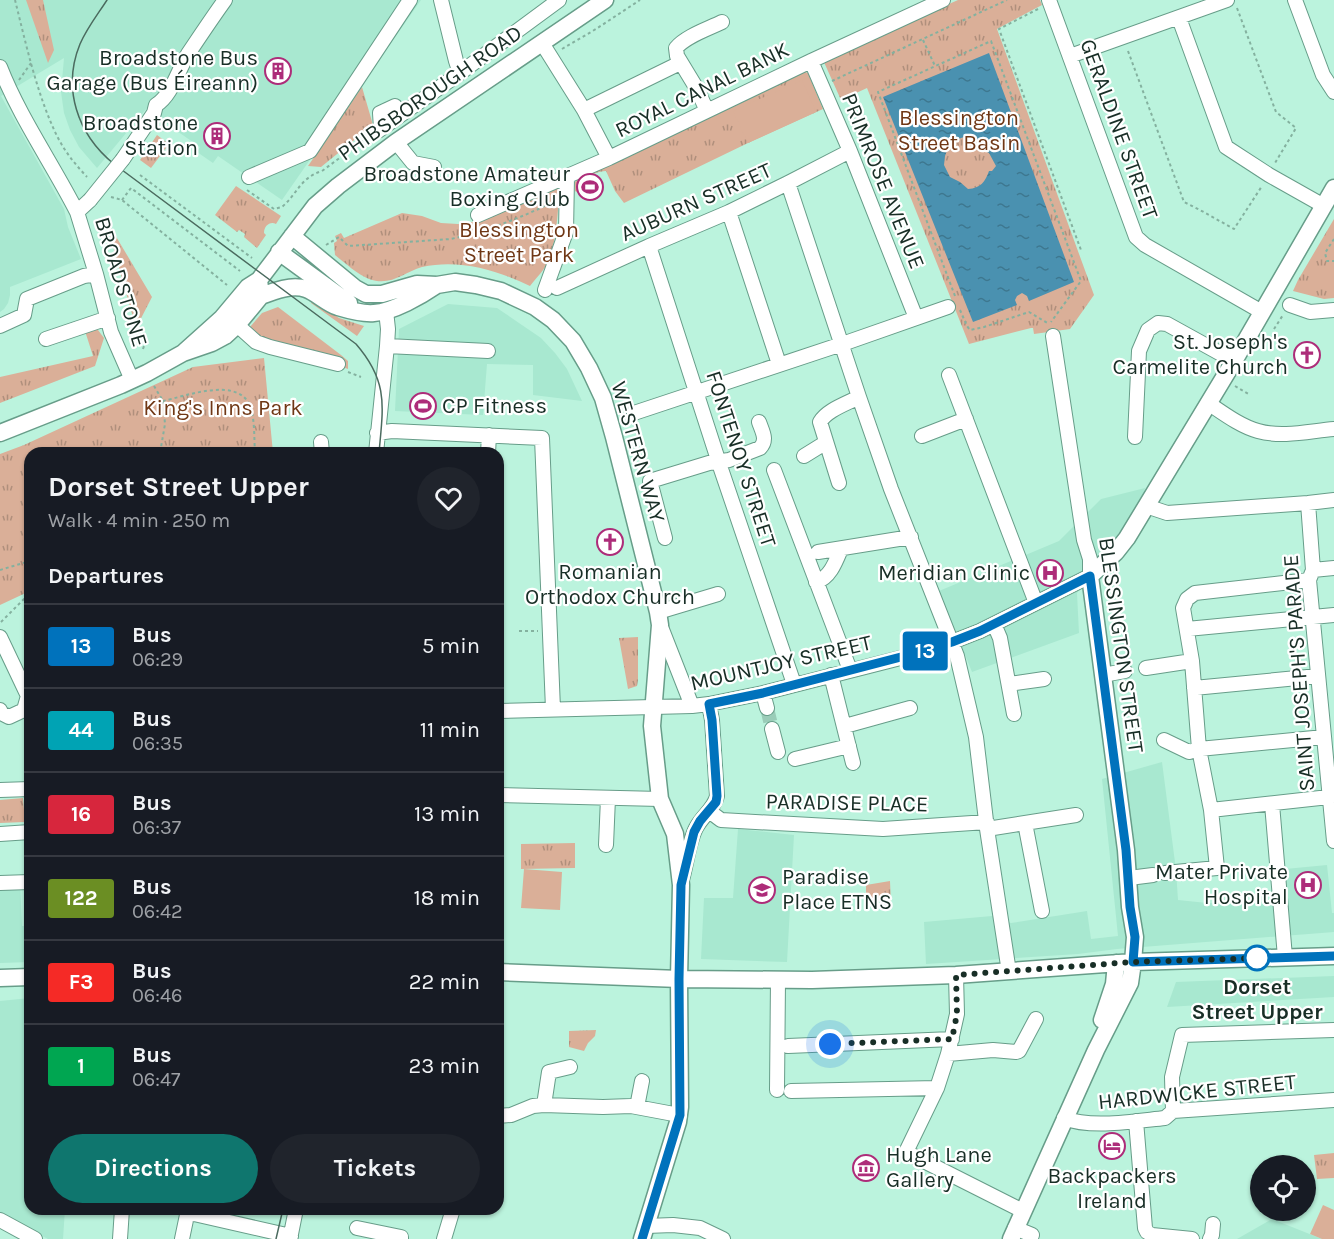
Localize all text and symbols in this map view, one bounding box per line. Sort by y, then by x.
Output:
street label: PHIBSBOROUGH ROAD [333,20,527,166]
street label: GERALDINE STREET [1074,35,1164,223]
street label: ROYAL CANAL BANK [611,37,793,143]
place label: Broadstone Bus Garage (Bus Éireann) [46,45,258,96]
building icon: Broadstone Bus Garage (Bus Éireann) [263,56,293,86]
street label: PRIMROSE AVENUE [836,89,930,273]
park label: Blessington Street Basin [898,105,1020,156]
place label: Broadstone Station [83,110,198,161]
building icon: Broadstone Station [202,121,232,151]
street label: AUBURN STREET [617,157,775,247]
place label: Broadstone Amateur Boxing Club [363,161,570,212]
sports icon: Broadstone Amateur Boxing Club [575,172,605,202]
street label: BROADSTONE [89,214,153,350]
park label: Blessington Street Park [459,217,579,268]
place label: St. Joseph's Carmelite Church [1112,329,1288,380]
church icon: St. Joseph's Carmelite Church [1292,340,1322,370]
street label: FONTENOY STREET [700,368,782,550]
street label: WESTERN WAY [605,378,671,526]
sports icon: CP Fitness [408,391,438,421]
place label: CP Fitness [442,393,547,419]
park label: King's Inns Park [143,395,303,421]
button: heart [417,467,480,530]
text: Dorset Street Upper [48,470,309,503]
text: Walk · 4 min · 250 m [48,509,230,532]
church icon: Romanian Orthodox Church [595,527,625,557]
street label: BLESSINGTON STREET [1093,536,1149,754]
street label: SAINT JOSEPH'S PARADE [1278,554,1320,792]
hospital icon: Meridian Clinic [1035,558,1065,588]
place label: Romanian Orthodox Church [525,559,695,610]
place label: Meridian Clinic [878,560,1030,586]
text: Departures [48,563,164,589]
text: Bus [132,622,172,648]
street label: MOUNTJOY STREET [688,629,874,697]
line badge: 13 [898,632,952,670]
text: 5 min [422,633,480,659]
text: 13 [71,634,91,658]
text: 13 [915,639,935,663]
text: 06:29 [132,648,183,671]
text: Bus [132,706,172,732]
text: 11 min [420,717,480,743]
text: 44 [69,718,94,742]
text: 06:35 [132,732,183,755]
street label: PARADISE PLACE [765,789,929,817]
text: Bus [132,790,172,816]
text: 13 min [414,801,480,827]
text: 16 [71,802,91,826]
text: 06:37 [132,816,181,839]
place label: Mater Private Hospital [1155,859,1288,910]
place label: Paradise Place ETNS [782,864,892,915]
hospital icon: Mater Private Hospital [1293,870,1323,900]
text: Bus [132,874,172,900]
school or university icon: Paradise Place ETNS [747,875,777,905]
text: 18 min [414,885,480,911]
text: 122 [65,886,97,910]
text: 06:42 [132,900,183,923]
marker: Dorset Street Upper [1244,945,1270,971]
text: Bus [132,958,172,984]
text: 22 min [409,969,480,995]
text: F3 [69,970,93,994]
place label: Dorset Street Upper [1191,974,1323,1025]
text: 06:46 [132,984,183,1007]
your location [815,1029,845,1059]
text: Bus [132,1042,172,1068]
text: 23 min [409,1053,480,1079]
text: 1 [77,1054,85,1078]
text: 06:47 [132,1068,181,1091]
street label: HARDWICKE STREET [1097,1069,1297,1115]
hotel icon: Backpackers Ireland [1097,1131,1127,1161]
button: Directions [48,1134,258,1203]
button: Tickets [270,1134,480,1203]
place label: Hugh Lane Gallery [886,1142,992,1193]
museum icon: Hugh Lane Gallery [851,1153,881,1183]
map controls [1250,1155,1316,1221]
button: locate [1250,1155,1316,1221]
place label: Backpackers Ireland [1047,1163,1177,1214]

